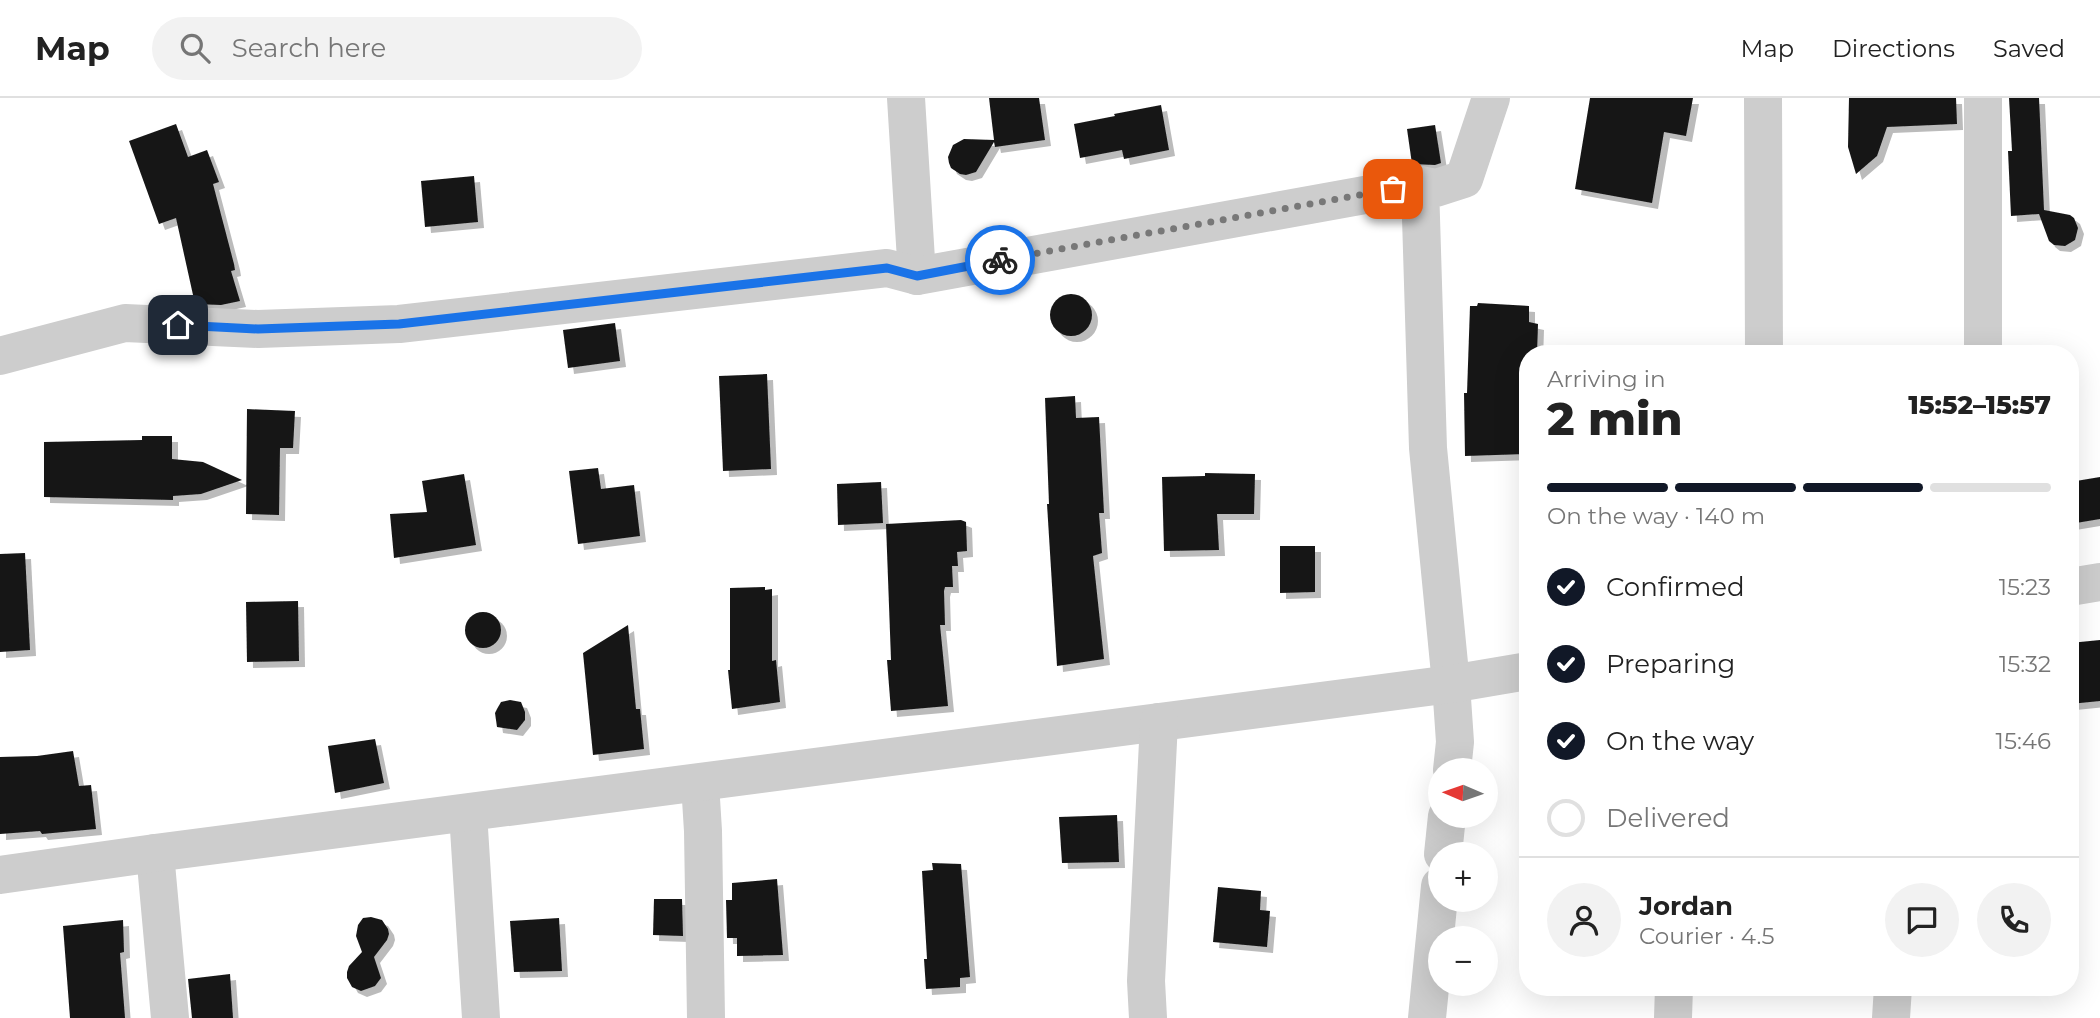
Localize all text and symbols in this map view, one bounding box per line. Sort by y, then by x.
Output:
search box [152,17,642,80]
text: Map [35,28,110,68]
icon: search [176,29,214,67]
text: Search here [232,32,386,64]
text: Map [1741,34,1794,63]
text: Directions [1832,34,1955,63]
text: Saved [1993,34,2065,63]
pin [1363,159,1423,219]
icon: bag [1374,170,1412,208]
courier [965,225,1035,295]
icon: bike [981,241,1019,279]
pin [148,295,208,355]
icon: home [159,306,197,344]
text: Arriving in [1547,365,1666,393]
text: 15:52–15:57 [1908,389,2051,421]
text: 2 min [1547,390,1682,447]
text: On the way · 140 m [1547,502,1765,530]
icon: check [1547,568,1585,606]
text: Confirmed [1606,571,1745,603]
text: 15:23 [1999,573,2051,601]
icon: check [1547,645,1585,683]
text: Preparing [1606,648,1735,680]
text: 15:32 [1999,650,2051,678]
icon: check [1547,722,1585,760]
text: On the way [1606,725,1754,757]
text: 15:46 [1996,727,2051,755]
north arrow [1428,758,1498,828]
map controls [1428,758,1498,996]
text: Delivered [1606,802,1730,834]
button: + [1428,842,1498,912]
button: person [1547,883,1621,957]
button: chat [1885,883,1959,957]
button: phone [1977,883,2051,957]
text: Jordan [1639,890,1733,922]
text: Courier · 4.5 [1639,922,1774,950]
button: − [1428,926,1498,996]

